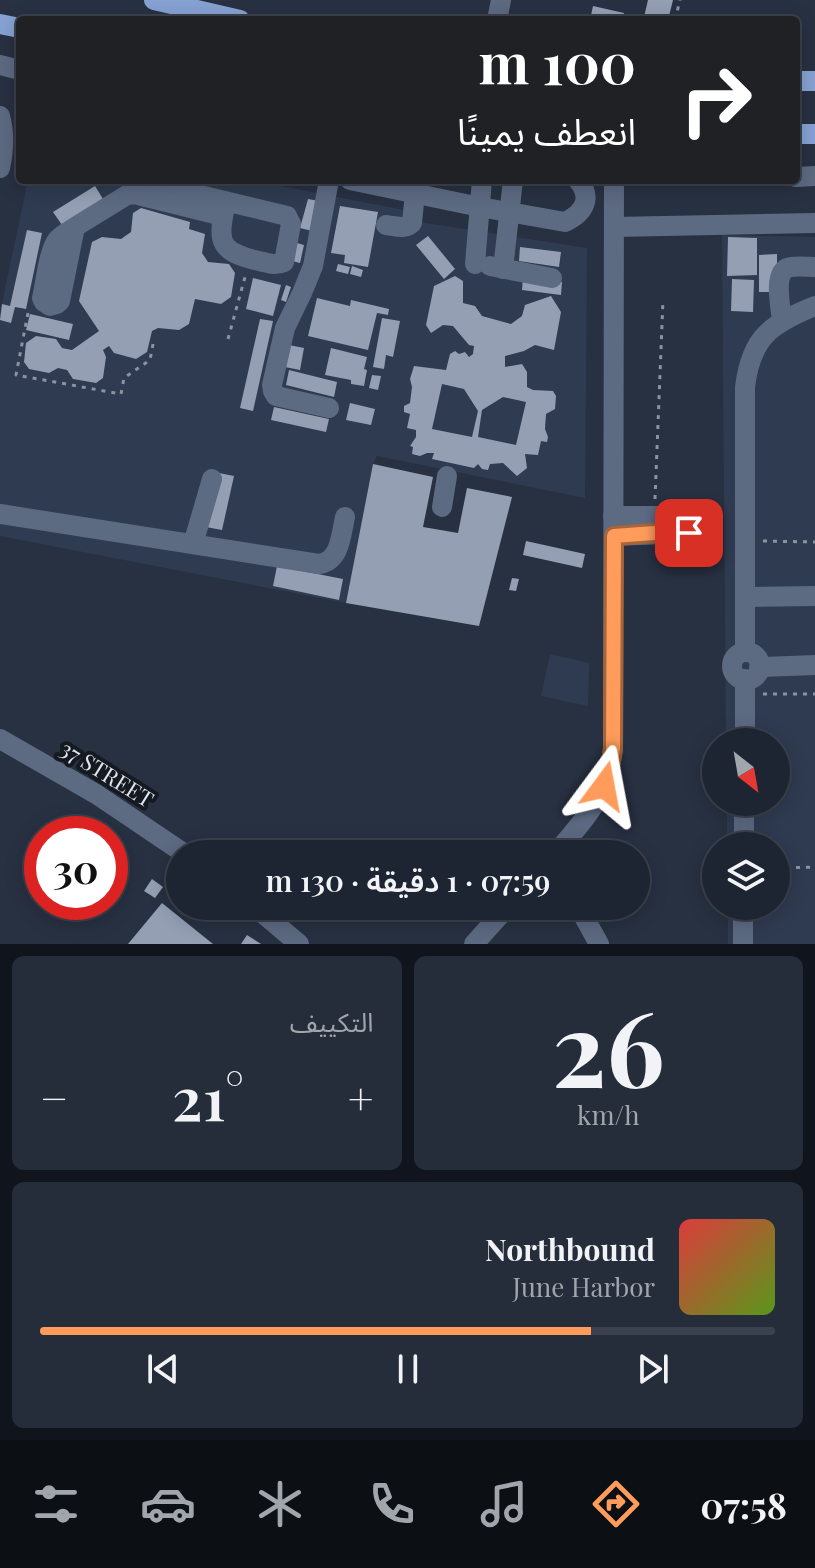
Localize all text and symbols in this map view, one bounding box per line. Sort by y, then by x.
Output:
text: 100 m [479,24,636,99]
icon: right [664,48,768,152]
text: انعطف يمينًا [457,106,636,154]
pin [655,499,723,567]
icon: arrive [667,511,711,555]
north arrow [702,728,790,816]
map controls [702,728,790,920]
street label: 37 STREET [55,733,160,814]
position arrow [562,744,646,828]
speed limit sign: 30 [24,816,128,920]
button: layers [702,832,790,920]
text: 07:59 · 1 دقيقة · 130 m [266,860,550,900]
text: 26 [552,975,665,1114]
text: التكييف [290,1004,374,1039]
text: 21° [172,1056,244,1136]
text: − [40,1067,68,1126]
text: + [348,1067,374,1126]
text: km/h [577,1097,639,1132]
text: Northbound [485,1229,655,1269]
text: June Harbor [513,1269,655,1304]
icon: previous [141,1347,185,1391]
icon: pause [386,1347,430,1391]
icon: next [631,1347,675,1391]
icon: filters [28,1476,84,1532]
icon: car [140,1476,196,1532]
icon: climate [252,1476,308,1532]
icon: phone [364,1476,420,1532]
icon: music [476,1476,532,1532]
icon: directions [588,1476,644,1532]
text: 07:58 [700,1480,787,1528]

